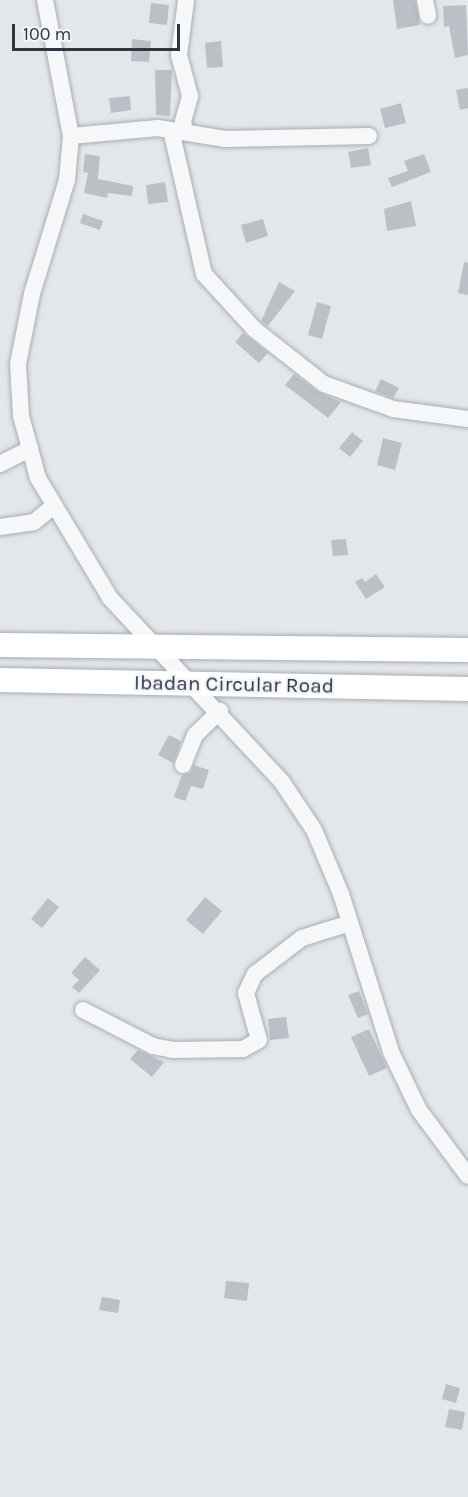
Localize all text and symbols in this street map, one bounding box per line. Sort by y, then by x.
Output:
scale bar [15,12,183,50]
text: 100 m [23,23,71,45]
street label: Ibadan Circular Road [134,670,334,698]

